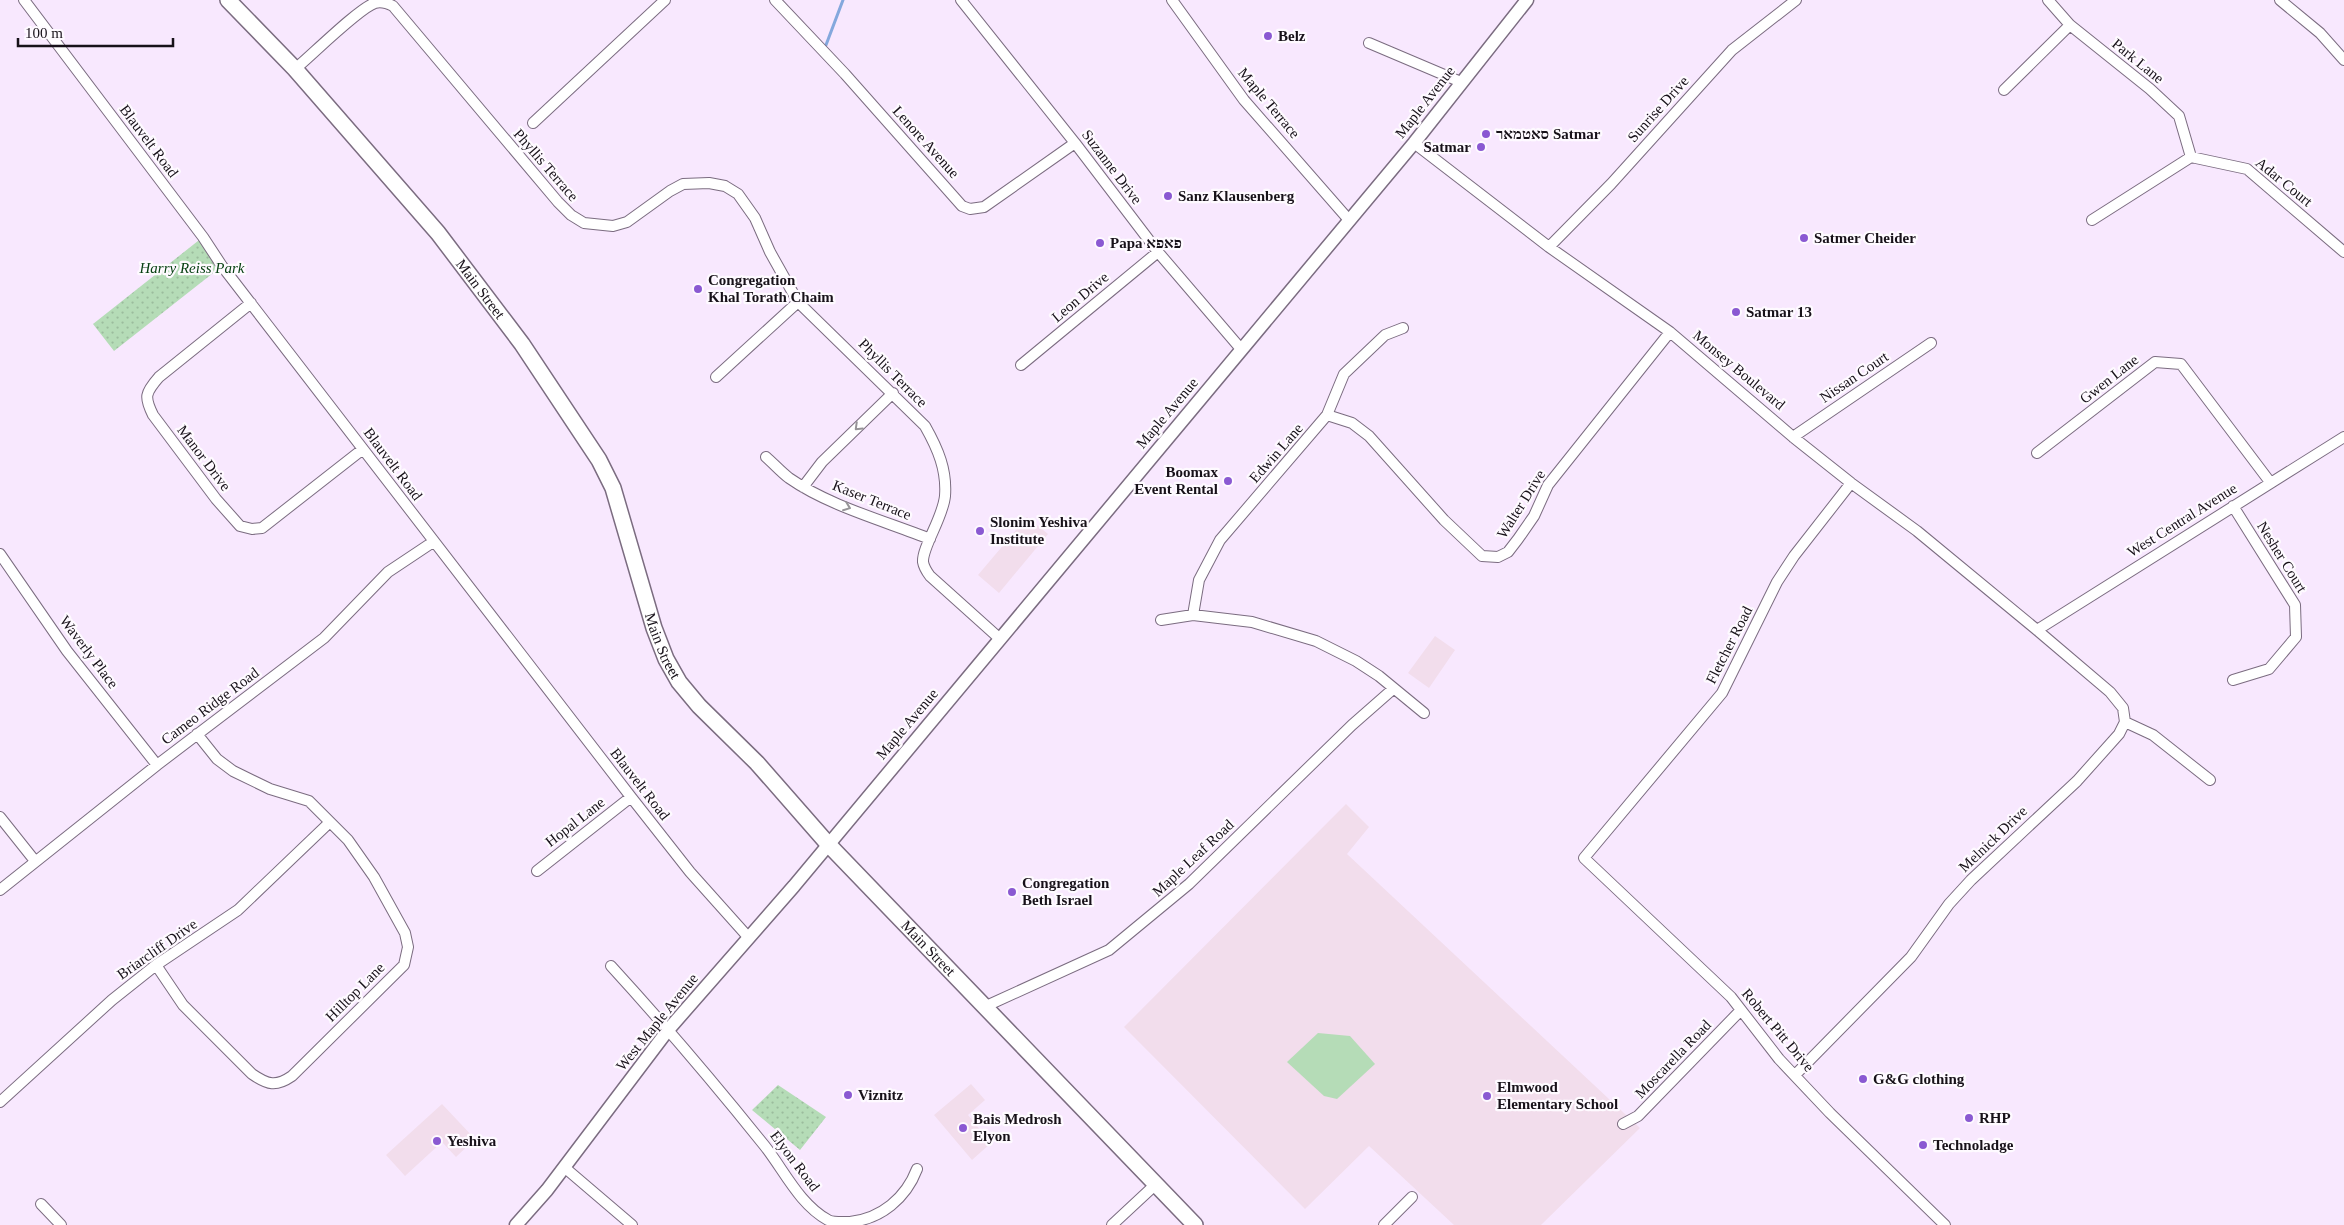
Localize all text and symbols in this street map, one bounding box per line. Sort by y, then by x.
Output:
scale bar [18,15,172,47]
text: 100 m [25,25,63,41]
place label: Belz [1278,28,1306,44]
marker: Belz [1262,30,1274,42]
street label: Park Lane [2109,36,2167,87]
street label: Maple Avenue [1392,63,1458,141]
street label: Maple Terrace [1235,65,1303,142]
street label: Sunrise Drive [1624,73,1692,145]
street label: Blauvelt Road [117,102,182,181]
street label: Lenore Avenue [890,103,963,181]
street label: Phyllis Terrace [510,126,582,204]
place label: סאטמאר Satmar [1496,126,1601,142]
street label: Suzanne Drive [1079,127,1145,208]
marker: סאטמאר Satmar [1480,128,1492,140]
place label: Satmar [1424,139,1471,155]
marker: Satmar [1475,141,1487,153]
street label: Adar Court [2253,154,2316,210]
place label: Sanz Klausenberg [1178,188,1295,204]
marker: Sanz Klausenberg [1162,190,1174,202]
place label: Satmer Cheider [1814,230,1916,246]
marker: Satmer Cheider [1798,232,1810,244]
place label: Papa פאפא [1110,235,1182,251]
marker: Papa פאפא [1094,237,1106,249]
street label: Main Street [453,256,509,323]
park label: Harry Reiss Park [139,260,245,276]
street label: Leon Drive [1049,269,1112,325]
place label: Congregation Khal Torath Chaim [708,272,834,305]
marker: Congregation Khal Torath Chaim [692,283,704,295]
place label: Satmar 13 [1746,304,1812,320]
marker: Satmar 13 [1730,306,1742,318]
street label: Monsey Boulevard [1690,327,1788,413]
street label: Phyllis Terrace [856,336,931,411]
street label: Nissan Court [1817,348,1892,406]
street label: Gwen Lane [2077,351,2142,407]
street label: Maple Avenue [1133,374,1201,451]
street label: Edwin Lane [1246,420,1306,486]
one-way arrow [855,421,864,430]
street label: Manor Drive [174,422,234,494]
street label: Blauvelt Road [361,425,426,504]
place label: Boomax Event Rental [1134,464,1219,497]
street label: Walter Drive [1494,467,1548,541]
marker: Boomax Event Rental [1222,475,1234,487]
street label: Kaser Terrace [830,477,914,523]
street label: West Central Avenue [2124,480,2240,560]
one-way arrow [843,501,851,511]
place label: Slonim Yeshiva Institute [990,514,1088,547]
street label: Nesher Court [2254,519,2311,596]
marker: Slonim Yeshiva Institute [974,525,986,537]
street label: Fletcher Road [1703,603,1756,686]
street label: Main Street [642,611,684,682]
street label: Waverly Place [57,613,122,692]
street label: Cameo Ridge Road [158,664,262,748]
street label: Maple Avenue [873,685,941,762]
street label: Blauvelt Road [607,745,673,823]
street label: Hopal Lane [542,794,608,850]
street label: Melnick Drive [1956,802,2030,875]
street label: Maple Leaf Road [1149,816,1237,900]
place label: Congregation Beth Israel [1022,875,1110,908]
marker: Congregation Beth Israel [1006,886,1018,898]
street label: Briarcliff Drive [114,915,200,982]
street label: Main Street [898,917,959,980]
street label: Hilltop Lane [322,959,388,1025]
street label: West Maple Avenue [613,970,701,1074]
street label: Robert Pitt Drive [1739,985,1818,1075]
street label: Moscarella Road [1632,1016,1715,1101]
place label: G&G clothing [1873,1071,1965,1087]
marker: G&G clothing [1857,1073,1869,1085]
place label: Elmwood Elementary School [1497,1079,1618,1112]
place label: Viznitz [858,1087,904,1103]
marker: Viznitz [842,1089,854,1101]
marker: Elmwood Elementary School [1481,1090,1493,1102]
place label: RHP [1979,1110,2011,1126]
place label: Bais Medrosh Elyon [973,1111,1062,1144]
marker: RHP [1963,1112,1975,1124]
marker: Bais Medrosh Elyon [957,1122,969,1134]
street label: Elyon Road [767,1128,823,1195]
place label: Yeshiva [447,1133,497,1149]
marker: Yeshiva [431,1135,443,1147]
place label: Technoladge [1933,1137,2014,1153]
marker: Technoladge [1917,1139,1929,1151]

